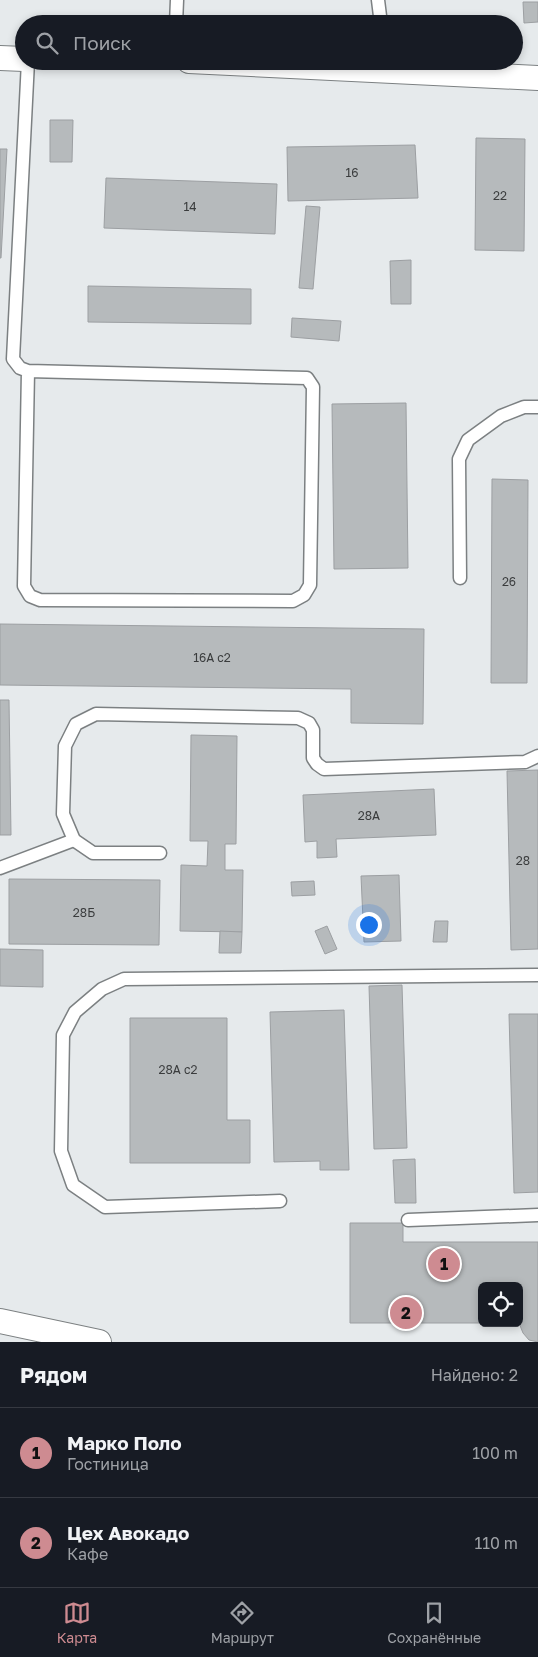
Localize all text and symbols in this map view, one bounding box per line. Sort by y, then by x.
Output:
search box [15,15,523,70]
icon: search [33,29,61,57]
text: Поиск [73,31,132,54]
house number: 16 [345,165,359,180]
house number: 22 [493,188,507,203]
house number: 14 [183,199,197,214]
house number: 26 [502,574,516,589]
house number: 16А с2 [193,650,231,665]
house number: 28А [358,808,380,823]
house number: 28 [516,853,530,868]
house number: 28Б [73,905,95,920]
your location [356,912,382,938]
house number: 28А с2 [159,1062,197,1077]
pin: 1 [428,1245,460,1283]
map controls [478,1282,523,1327]
button: locate [478,1282,523,1327]
pin: 2 [390,1294,422,1332]
text: Рядом [20,1362,87,1388]
text: Найдено: 2 [431,1365,518,1385]
text: Марко Поло [67,1431,182,1454]
text: 1 [32,1443,40,1463]
text: 100 m [472,1443,518,1463]
text: Гостиница [67,1454,149,1474]
text: Цех Авокадо [67,1521,189,1544]
text: 2 [31,1533,41,1553]
text: 110 m [474,1533,518,1553]
text: Кафе [67,1544,108,1564]
tab: Карта [57,1599,97,1646]
tab: Маршрут [211,1599,274,1646]
tab: Сохранённые [387,1599,481,1646]

